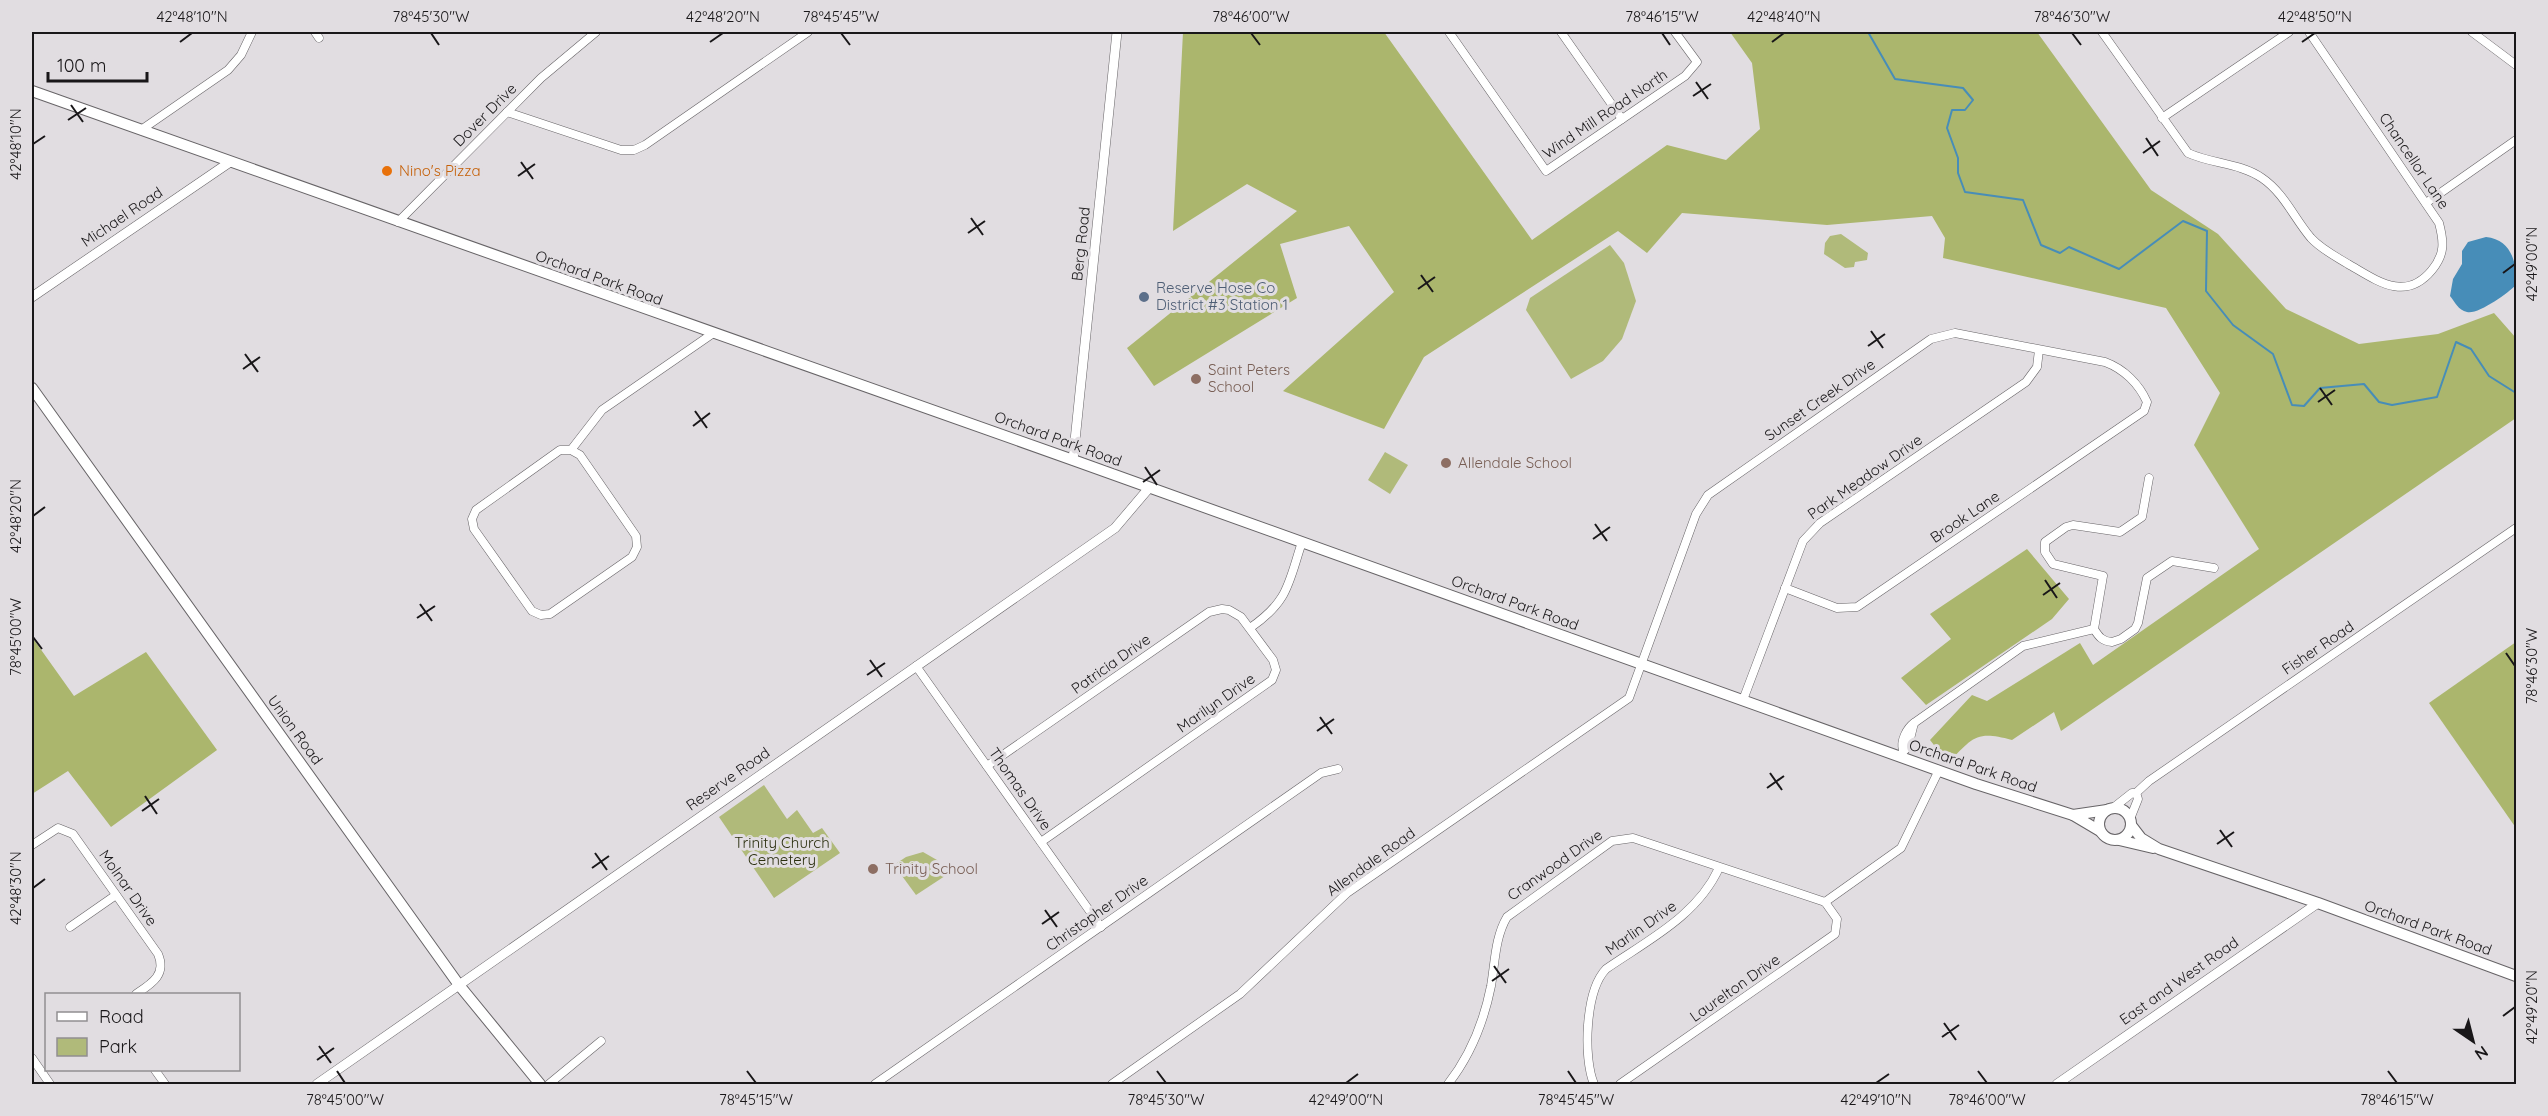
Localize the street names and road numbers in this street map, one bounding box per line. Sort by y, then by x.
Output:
street label: Wind Mill Road North [1539,65,1671,163]
street label: Dover Drive [449,79,520,150]
street label: Chancellor Lane [2375,109,2454,213]
street label: Michael Road [77,182,166,251]
street label: Berg Road [1067,206,1094,282]
street label: Orchard Park Road [533,246,665,309]
street label: Sunset Creek Drive [1761,354,1879,445]
street label: Orchard Park Road [992,407,1124,470]
street label: Park Meadow Drive [1804,430,1926,523]
street label: Brook Lane [1926,486,2003,547]
street label: Orchard Park Road [1449,571,1581,634]
street label: Fisher Road [2278,617,2357,679]
street label: Patricia Drive [1067,629,1154,698]
street label: Marilyn Drive [1173,669,1258,737]
street label: Union Road [264,691,327,768]
street label: Orchard Park Road [1907,735,2040,796]
street label: Reserve Road [682,743,773,815]
street label: Thomas Drive [985,744,1056,834]
street label: Allendale Road [1323,823,1419,900]
street label: Cranwood Drive [1503,825,1606,904]
street label: Molnar Drive [95,846,162,929]
street label: Christopher Drive [1042,870,1152,955]
street label: Marlin Drive [1601,896,1680,959]
street label: Orchard Park Road [2362,896,2494,959]
street label: East and West Road [2116,932,2242,1029]
street label: Laurelton Drive [1686,949,1783,1026]

